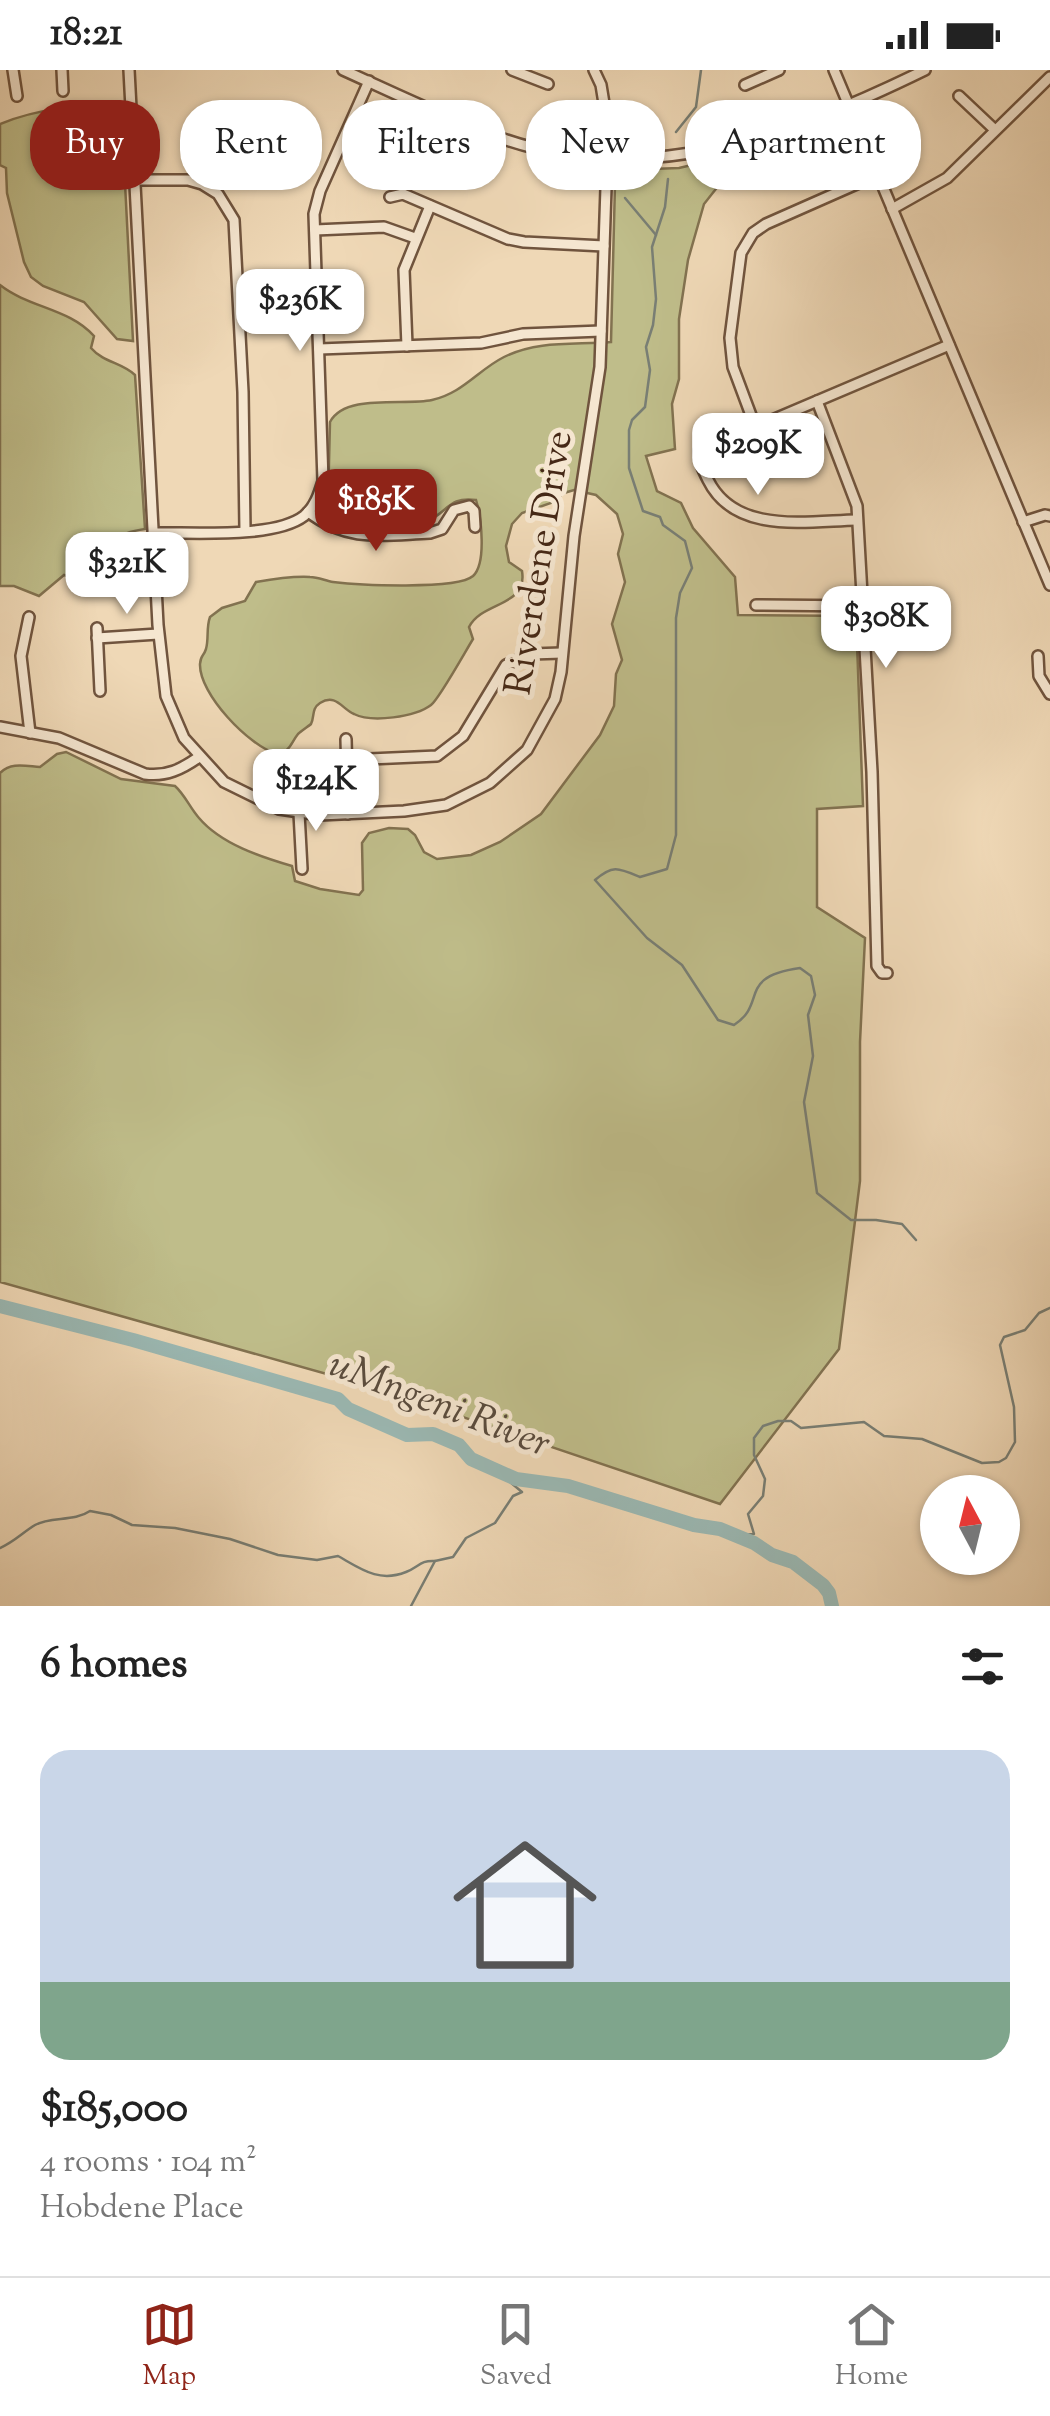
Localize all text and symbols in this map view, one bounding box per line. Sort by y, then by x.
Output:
text: 18:21 [50,8,123,62]
chip: Buy [30,100,160,190]
chip: Rent [180,100,322,190]
chip: Filters [342,100,506,190]
chip: New [526,100,665,190]
chip: Apartment [685,100,921,190]
pin: $236K [230,269,370,354]
text: $236K [258,278,342,324]
pin: $209K [688,413,828,498]
text: $209K [714,422,802,468]
street label: Riverdene Drive [493,427,589,699]
pin: $185K [306,469,446,554]
text: $185K [337,478,415,524]
pin: $321K [57,532,197,617]
text: $321K [87,541,167,587]
pin: $308K [816,586,956,671]
text: $308K [843,595,929,641]
pin: $124K [246,749,386,834]
text: $124K [275,758,357,804]
water label: uMngeni River [320,1338,558,1474]
north arrow [920,1475,1020,1575]
map controls [920,1475,1020,1575]
text: 6 homes [40,1636,187,1696]
icon: filters [955,1639,1010,1694]
icon: home [435,1815,615,1995]
text: $185,000 [40,2080,188,2140]
text: 4 rooms · 104 m² [40,2140,257,2186]
text: Hobdene Place [40,2186,244,2232]
tab: Map [142,2297,197,2397]
tab: Saved [480,2297,552,2397]
tab: Home [835,2297,908,2397]

